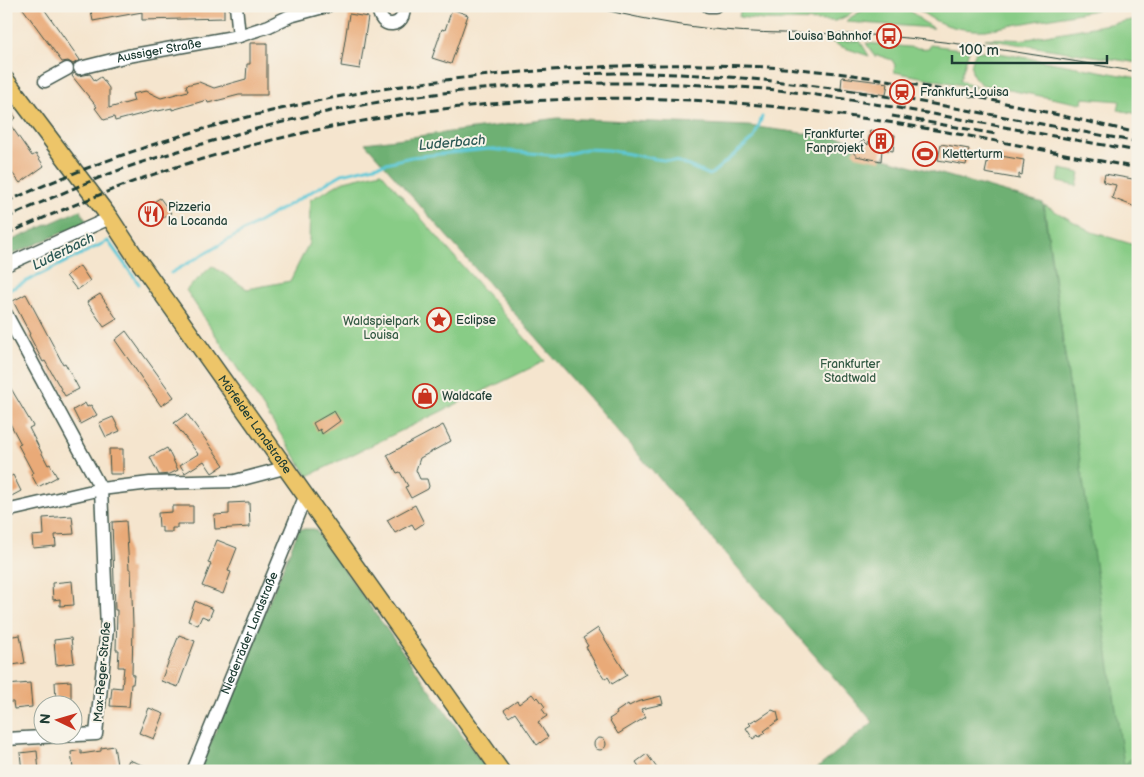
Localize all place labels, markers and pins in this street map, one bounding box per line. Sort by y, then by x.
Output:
bus stop icon: Louisa Bahnhof [876,23,902,49]
place label: Louisa Bahnhof [788,29,872,44]
station icon: Frankfurt-Louisa [889,79,915,105]
place label: Frankfurt-Louisa [920,85,1009,100]
place label: Frankfurter Fanprojekt [804,127,865,156]
building icon: Frankfurter Fanprojekt [868,128,894,154]
sports icon: Kletterturm [912,141,938,167]
place label: Kletterturm [942,147,1003,162]
place label: Pizzeria la Locanda [168,200,228,229]
restaurant icon: Pizzeria la Locanda [138,201,164,227]
place icon: Eclipse [426,307,452,333]
place label: Eclipse [456,313,496,328]
shop icon: Waldcafe [412,383,438,409]
place label: Waldcafe [442,389,492,404]

